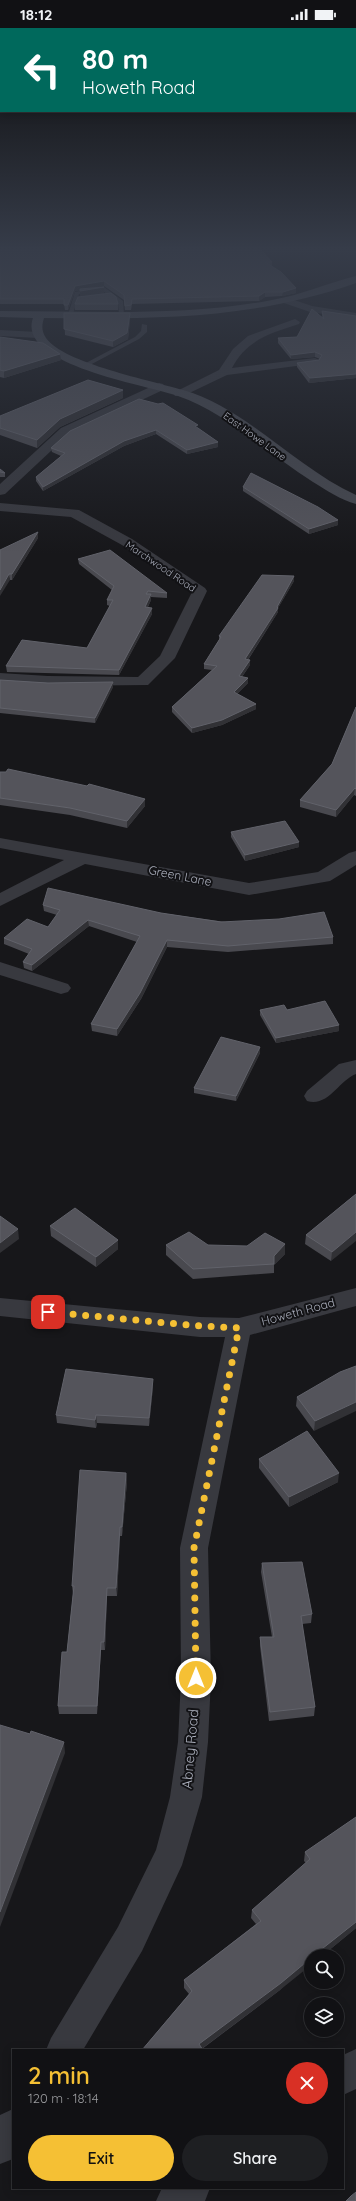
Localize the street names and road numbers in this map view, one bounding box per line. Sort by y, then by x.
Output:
street label: East Howe Lane [221,409,289,464]
street label: Marchwood Road [123,538,198,595]
street label: Green Lane [147,862,213,889]
street label: Howeth Road [259,1294,336,1329]
street label: Abney Road [178,1708,202,1790]

